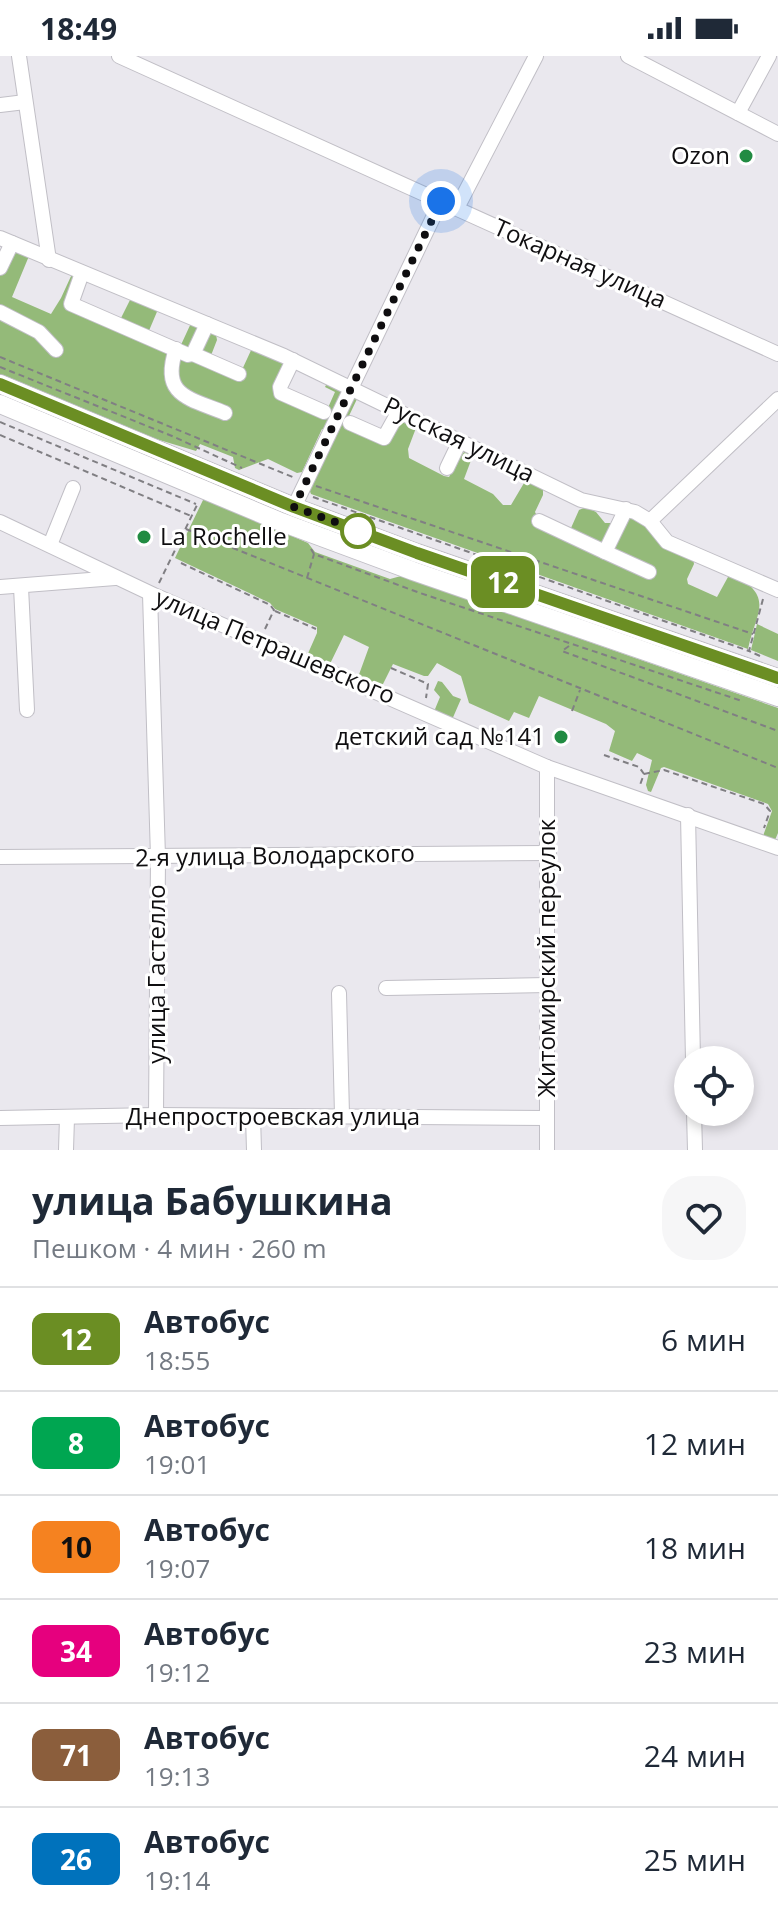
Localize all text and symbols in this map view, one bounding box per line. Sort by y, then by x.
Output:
text: 18:49 [40,8,117,49]
place label: Ozon [671,138,730,171]
marker: Ozon [737,147,755,165]
your location [421,181,461,221]
street label: Токарная улица [489,210,672,315]
street label: Русская улица [379,388,541,489]
unlabelled marker [341,514,375,548]
place label: La Rochelle [160,519,287,552]
marker: La Rochelle [135,528,153,546]
line badge: 12 [467,556,539,608]
text: 12 [487,563,519,601]
street label: улица Петрашевского [151,580,401,711]
place label: детский сад №141 [335,719,545,752]
marker: детский сад №141 [552,728,570,746]
street label: Житомирский переулок [529,818,562,1097]
street label: 2-я улица Володарского [135,836,415,873]
street label: улица Гастелло [139,884,172,1064]
map controls [674,1046,754,1126]
button: locate [674,1046,754,1126]
street label: Днепростроевская улица [126,1099,420,1132]
text: улица Бабушкина [32,1174,393,1226]
button: heart [662,1176,746,1260]
text: Пешком · 4 мин · 260 m [32,1230,327,1266]
text: Автобус [144,1301,270,1342]
text: 6 мин [661,1319,746,1360]
text: 12 [60,1320,92,1358]
text: 18:55 [144,1342,210,1378]
text: Автобус [144,1405,270,1446]
text: 12 мин [644,1423,746,1464]
text: 8 [68,1424,84,1462]
text: 19:01 [144,1446,210,1482]
text: Автобус [144,1509,270,1550]
text: 18 мин [644,1527,746,1568]
text: 10 [60,1528,92,1566]
text: 19:07 [144,1550,210,1586]
text: Автобус [144,1613,270,1654]
text: 23 мин [644,1631,746,1672]
text: 34 [60,1632,92,1670]
text: 19:12 [144,1654,210,1690]
text: Автобус [144,1717,270,1758]
text: 24 мин [644,1735,746,1776]
text: 71 [60,1736,92,1774]
text: 19:13 [144,1758,210,1794]
text: Автобус [144,1821,270,1862]
text: 25 мин [644,1839,746,1880]
text: 26 [60,1840,92,1878]
text: 19:14 [144,1862,210,1898]

